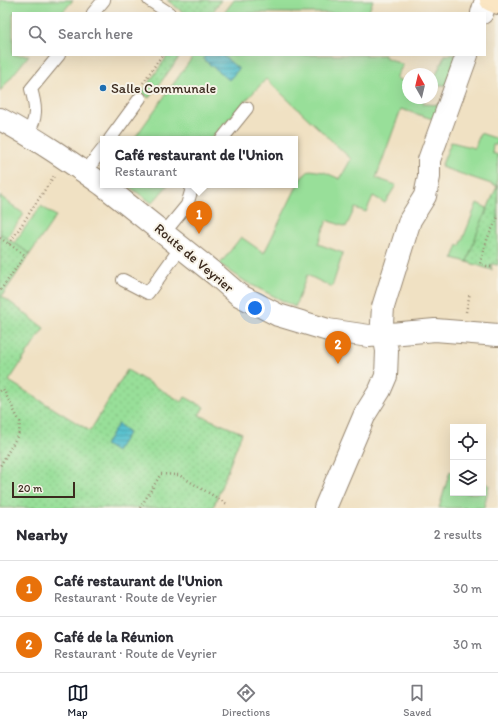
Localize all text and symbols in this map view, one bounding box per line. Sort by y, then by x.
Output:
search box [12,12,486,56]
icon: search [26,23,48,45]
text: Search here [58,25,133,43]
north arrow [402,68,438,104]
place label: Salle Communale [111,80,217,97]
marker: Salle Communale [98,83,108,93]
popup [100,136,298,188]
text: Café restaurant de l'Union [115,146,283,164]
text: Restaurant [115,164,177,179]
pin: 1 [186,201,212,234]
street label: Route de Veyrier [151,220,238,297]
your location [245,298,265,318]
pin: 2 [325,331,351,364]
map controls [450,424,486,496]
button: locate [450,424,486,460]
button: layers [450,460,486,496]
scale bar [12,480,75,499]
text: 20 m [18,482,42,495]
text: Nearby [16,524,68,544]
text: 2 results [434,527,482,542]
text: Café restaurant de l'Union [54,572,223,590]
text: 1 [26,581,32,596]
text: 30 m [453,581,482,596]
text: Restaurant · Route de Veyrier [54,590,217,605]
text: Café de la Réunion [54,628,173,646]
text: 2 [26,637,32,652]
text: 30 m [453,637,482,652]
text: Restaurant · Route de Veyrier [54,646,217,661]
tab: Map [67,682,89,719]
tab: Directions [222,682,270,719]
tab: Saved [403,682,431,719]

